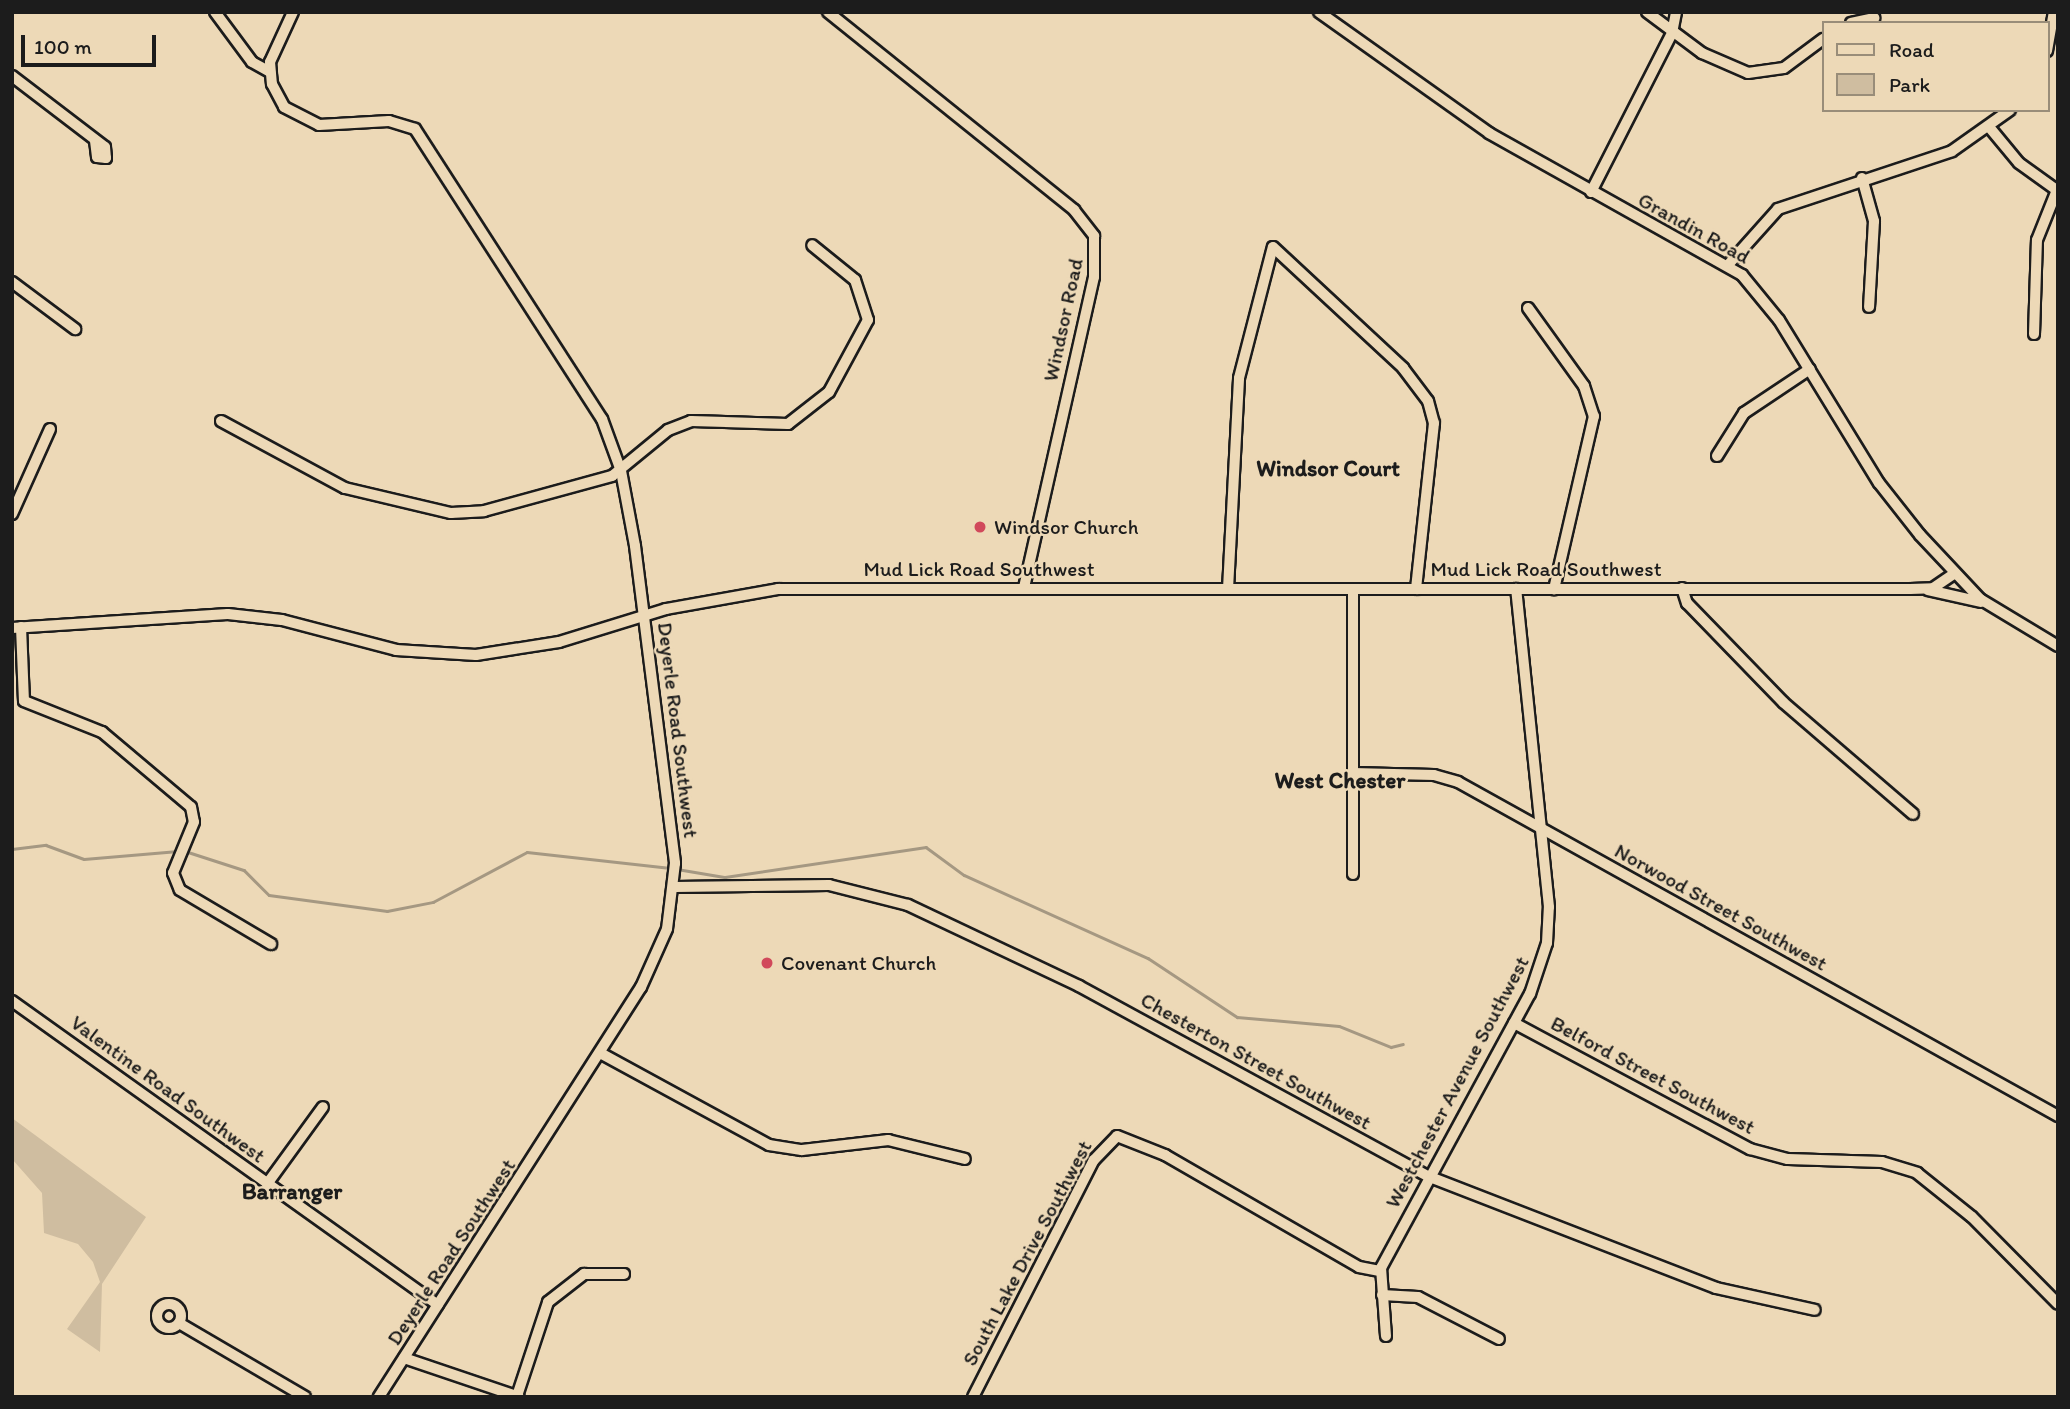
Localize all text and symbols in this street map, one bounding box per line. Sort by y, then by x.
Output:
scale bar [24,21,159,65]
legend [1822,21,2049,112]
text: 100 m [34,34,92,59]
text: Road [1889,37,1934,62]
text: Park [1889,72,1930,97]
street label: Grandin Road [1634,187,1754,269]
street label: Windsor Road [1038,256,1088,384]
district label: Windsor Court [1256,454,1400,482]
place label: Windsor Church [994,514,1139,540]
marker: Windsor Church [972,519,988,535]
street label: Mud Lick Road Southwest [864,556,1094,582]
street label: Mud Lick Road Southwest [1431,556,1661,582]
street label: Deyerle Road Southwest [652,621,704,839]
district label: West Chester [1275,766,1405,794]
street label: Norwood Street Southwest [1610,838,1832,976]
place label: Covenant Church [781,950,937,976]
street label: Westchester Avenue Southwest [1380,952,1534,1212]
marker: Covenant Church [759,955,775,971]
street label: Chesterton Street Southwest [1136,987,1376,1135]
street label: Valentine Road Southwest [66,1010,270,1168]
street label: Belford Street Southwest [1547,1011,1759,1139]
street label: South Lake Drive Southwest [957,1136,1097,1370]
street label: Deyerle Road Southwest [381,1154,521,1350]
district label: Barranger [242,1177,342,1205]

